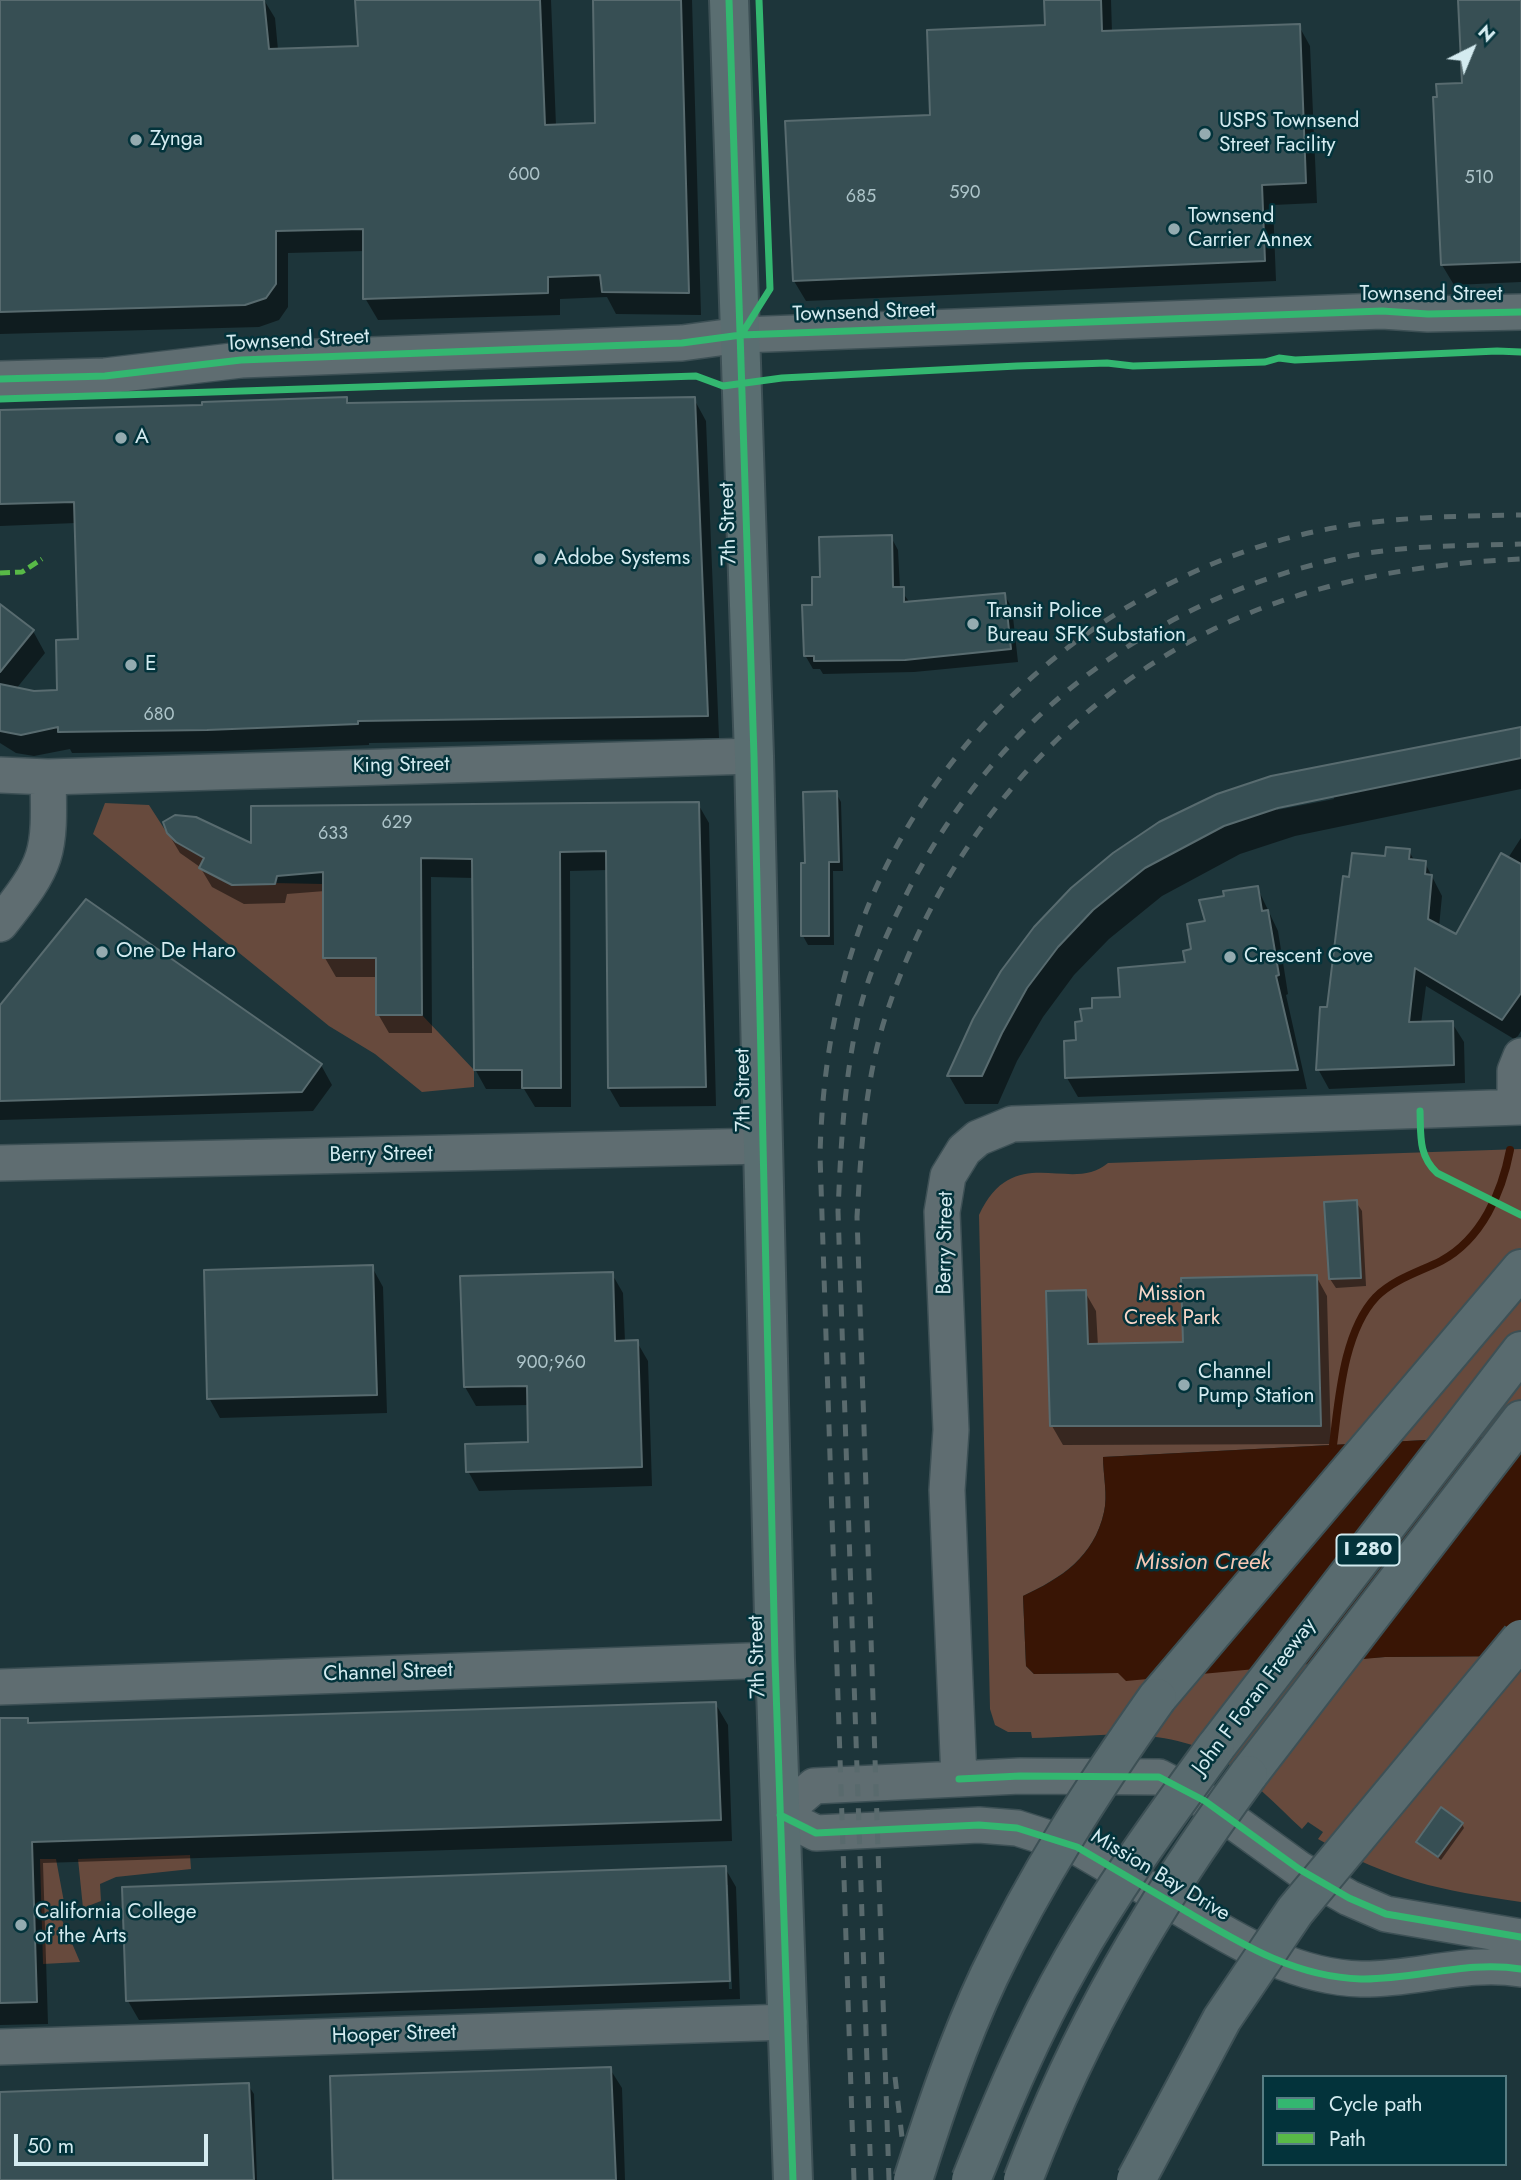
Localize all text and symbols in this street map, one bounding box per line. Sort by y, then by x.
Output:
north arrow [1437,14,1507,84]
text: N [1472,18,1501,48]
place label: USPS Townsend Street Facility [1219,109,1359,159]
marker: USPS Townsend Street Facility [1197,126,1213,142]
place label: Zynga [150,127,203,153]
marker: Zynga [128,132,144,148]
house number: 600 [508,165,540,187]
house number: 510 [1464,168,1494,190]
house number: 590 [949,183,981,205]
house number: 685 [846,187,876,209]
place label: Townsend Carrier Annex [1188,204,1312,254]
marker: Townsend Carrier Annex [1166,221,1182,237]
street label: Townsend Street [1360,282,1502,308]
street label: Townsend Street [792,298,936,328]
street label: Townsend Street [226,325,370,357]
place label: A [135,425,149,451]
marker: A [113,430,129,446]
street label: 7th Street [715,482,743,566]
place label: Adobe Systems [554,546,690,572]
marker: Adobe Systems [532,551,548,567]
place label: Transit Police Bureau SFK Substation [987,599,1186,649]
marker: Transit Police Bureau SFK Substation [965,616,981,632]
place label: E [145,652,157,678]
marker: E [123,657,139,673]
house number: 680 [144,705,174,727]
street label: King Street [352,753,450,779]
house number: 629 [382,813,412,835]
house number: 633 [318,824,348,846]
place label: One De Haro [116,939,236,965]
marker: One De Haro [94,944,110,960]
place label: Crescent Cove [1244,944,1373,970]
marker: Crescent Cove [1222,949,1238,965]
street label: 7th Street [731,1048,757,1132]
street label: Berry Street [329,1142,433,1168]
street label: Berry Street [933,1191,959,1295]
park label: Mission Creek Park [1124,1282,1220,1332]
house number: 900;960 [516,1353,586,1375]
place label: Channel Pump Station [1198,1360,1314,1410]
marker: Channel Pump Station [1176,1377,1192,1393]
road number: I 280 [1336,1534,1400,1566]
water label: Mission Creek [1136,1549,1270,1577]
street label: John F Foran Freeway [1188,1614,1322,1780]
street label: 7th Street [744,1615,772,1699]
street label: Channel Street [323,1658,453,1688]
street label: Mission Bay Drive [1086,1825,1234,1927]
place label: California College of the Arts [35,1900,196,1950]
marker: California College of the Arts [13,1917,29,1933]
street label: Hooper Street [331,2020,457,2050]
legend [1262,2075,1507,2166]
text: Cycle path [1329,2089,1422,2119]
scale bar [18,2120,212,2164]
text: Path [1329,2124,1366,2154]
text: 50 m [27,2131,74,2161]

